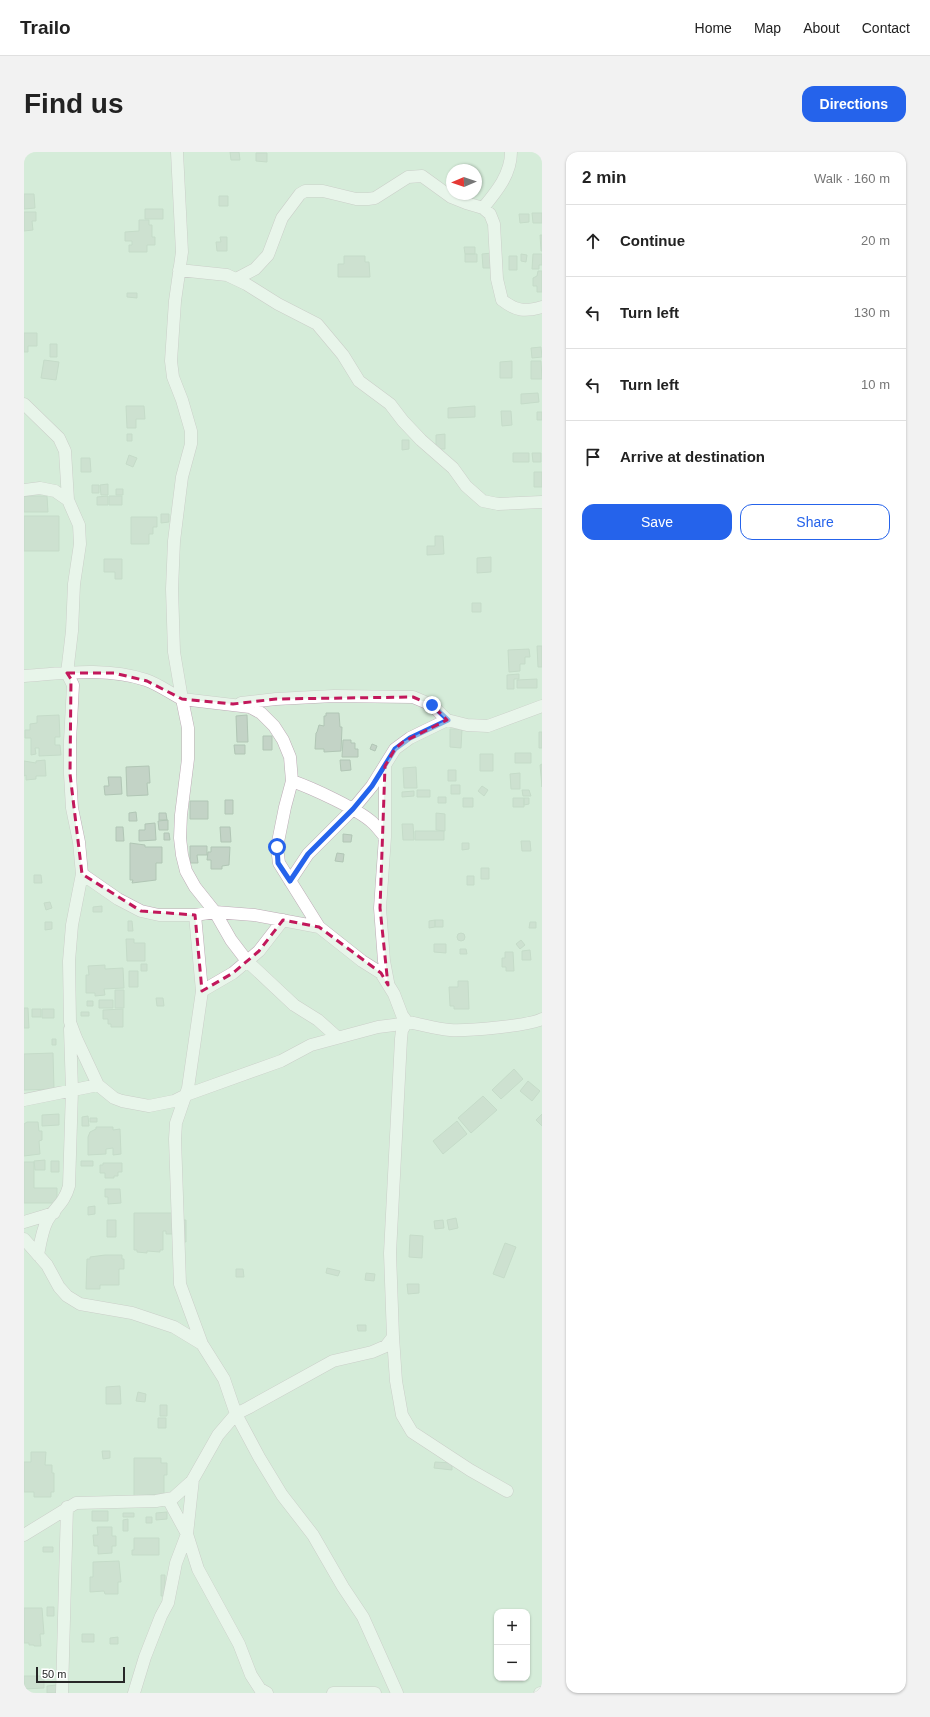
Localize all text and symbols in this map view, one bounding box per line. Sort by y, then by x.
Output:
text: Trailo [20,17,71,38]
text: Home [695,20,732,36]
text: Map [754,20,781,36]
text: About [803,20,840,36]
text: Contact [862,20,910,36]
button: Directions [802,86,906,122]
text: Find us [24,88,124,119]
north arrow [446,164,482,200]
text: 2 min [582,168,626,187]
text: Walk · 160 m [814,171,890,186]
icon: ahead [582,230,604,252]
text: Continue [620,232,685,249]
text: 20 m [861,233,890,248]
icon: left [582,302,604,324]
text: Turn left [620,304,679,321]
text: 130 m [854,305,890,320]
icon: left [582,374,604,396]
text: Turn left [620,376,679,393]
text: 10 m [861,377,890,392]
icon: arrive [582,446,604,468]
text: Arrive at destination [620,448,765,465]
button: Save [582,504,732,540]
button: Share [740,504,890,540]
route end [423,696,441,714]
route start [268,838,286,856]
map controls [494,1609,530,1681]
button: + [494,1609,530,1645]
button: − [494,1645,530,1681]
scale bar [36,1665,125,1684]
text: 50 m [42,1668,66,1680]

